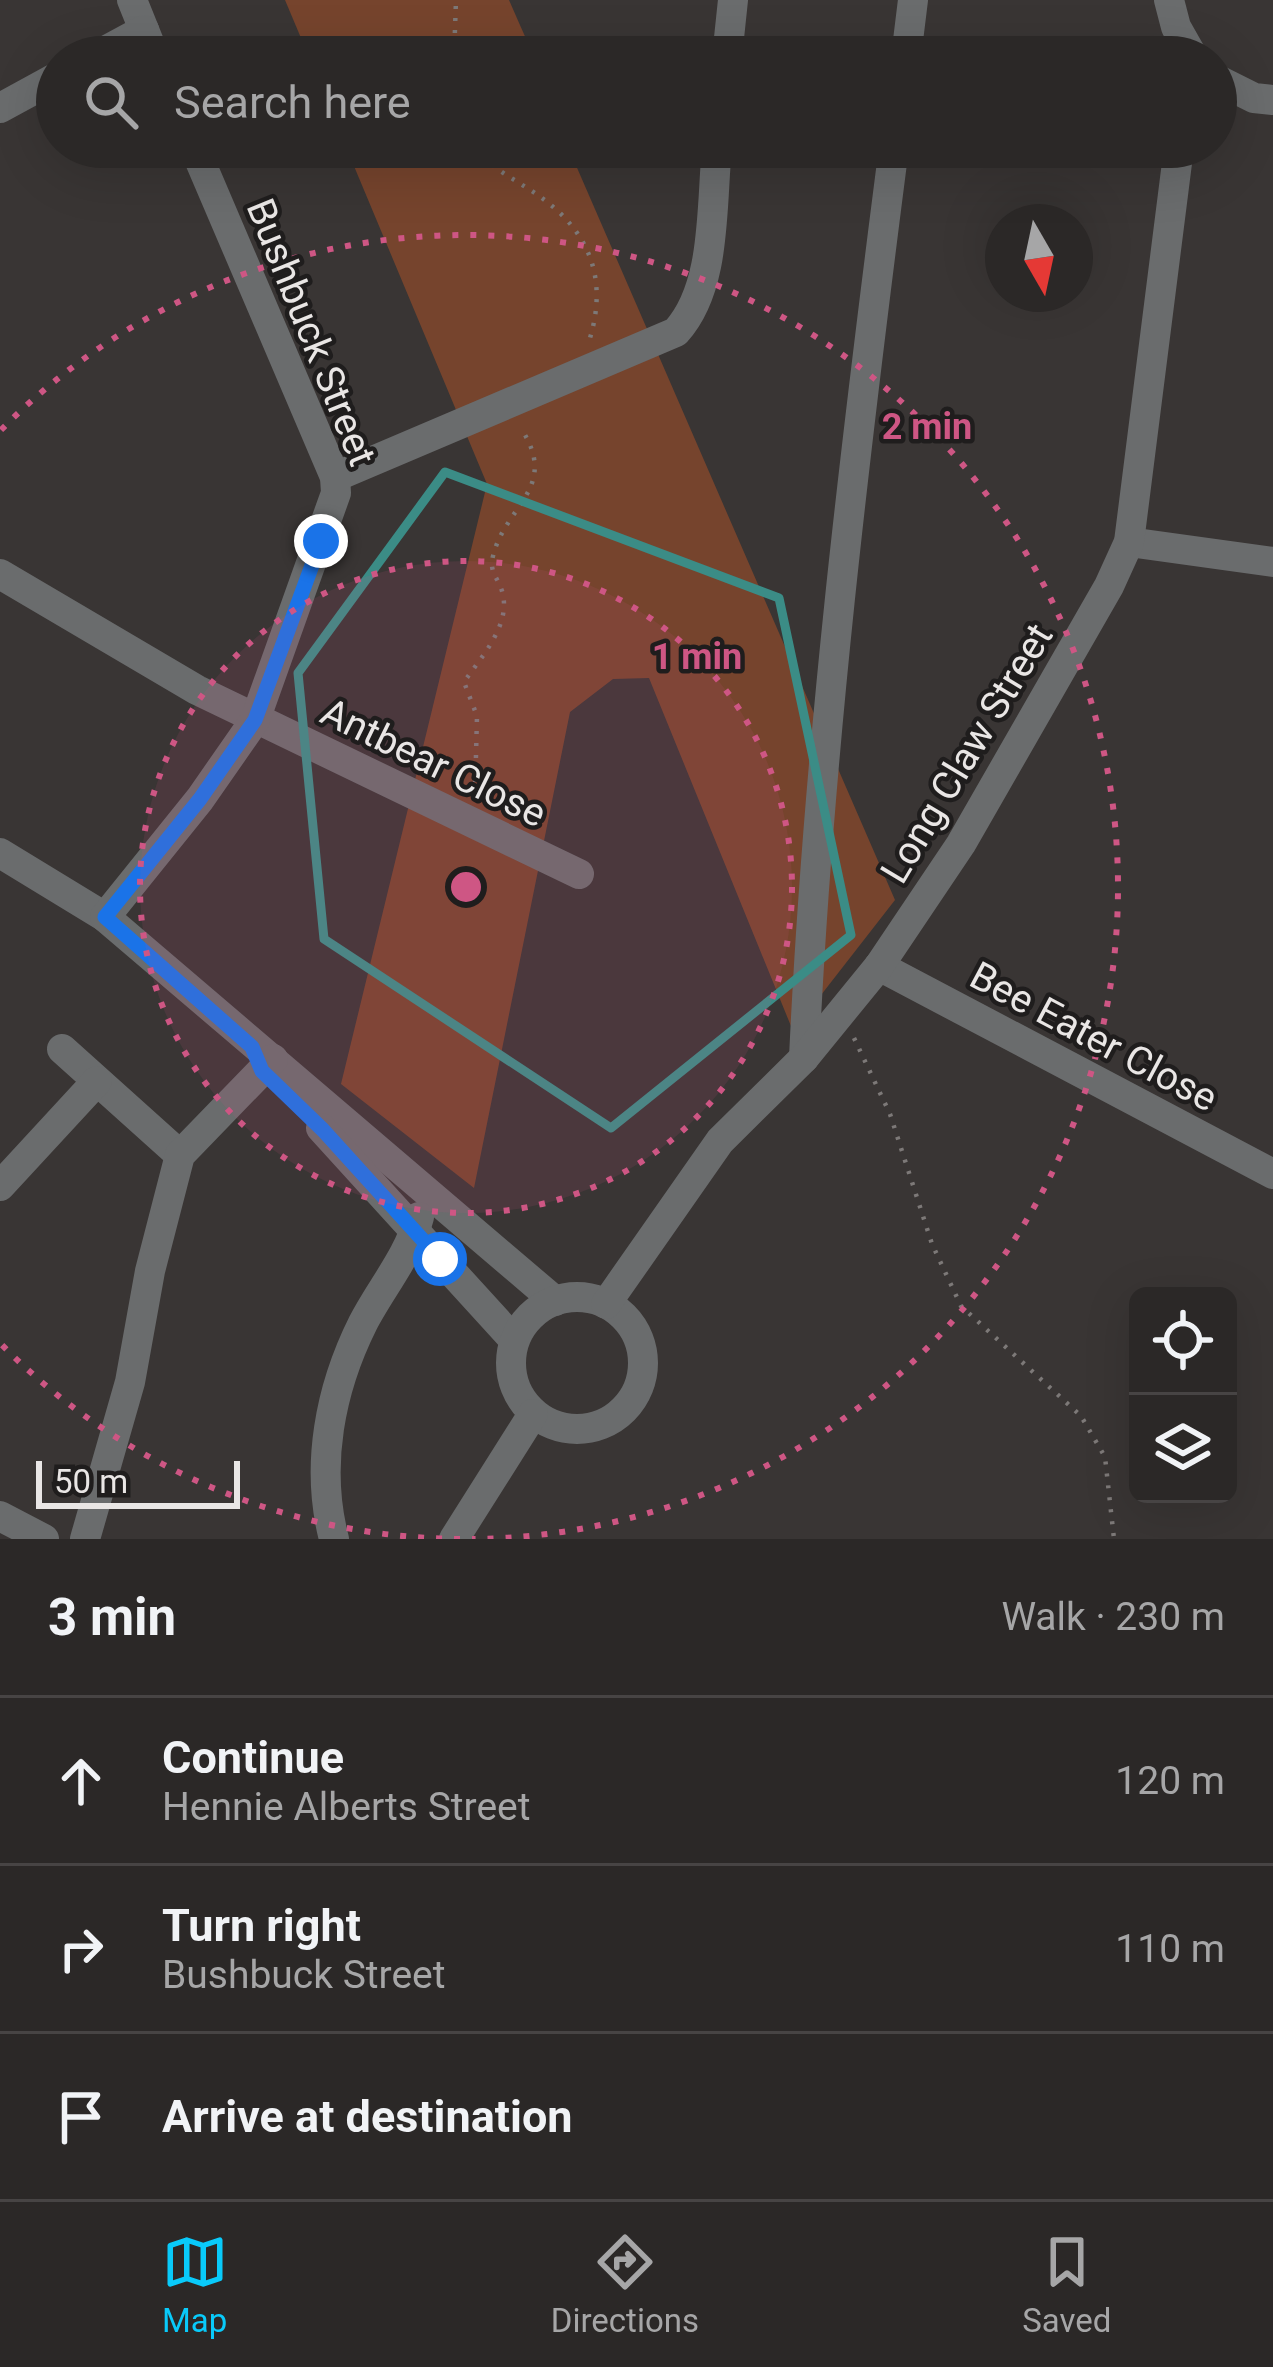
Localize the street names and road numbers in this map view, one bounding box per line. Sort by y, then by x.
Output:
street label: Bushbuck Street [237,192,386,472]
street label: Long Claw Street [871,616,1062,891]
street label: Antbear Close [314,689,553,837]
street label: Bee Eater Close [962,952,1225,1121]

